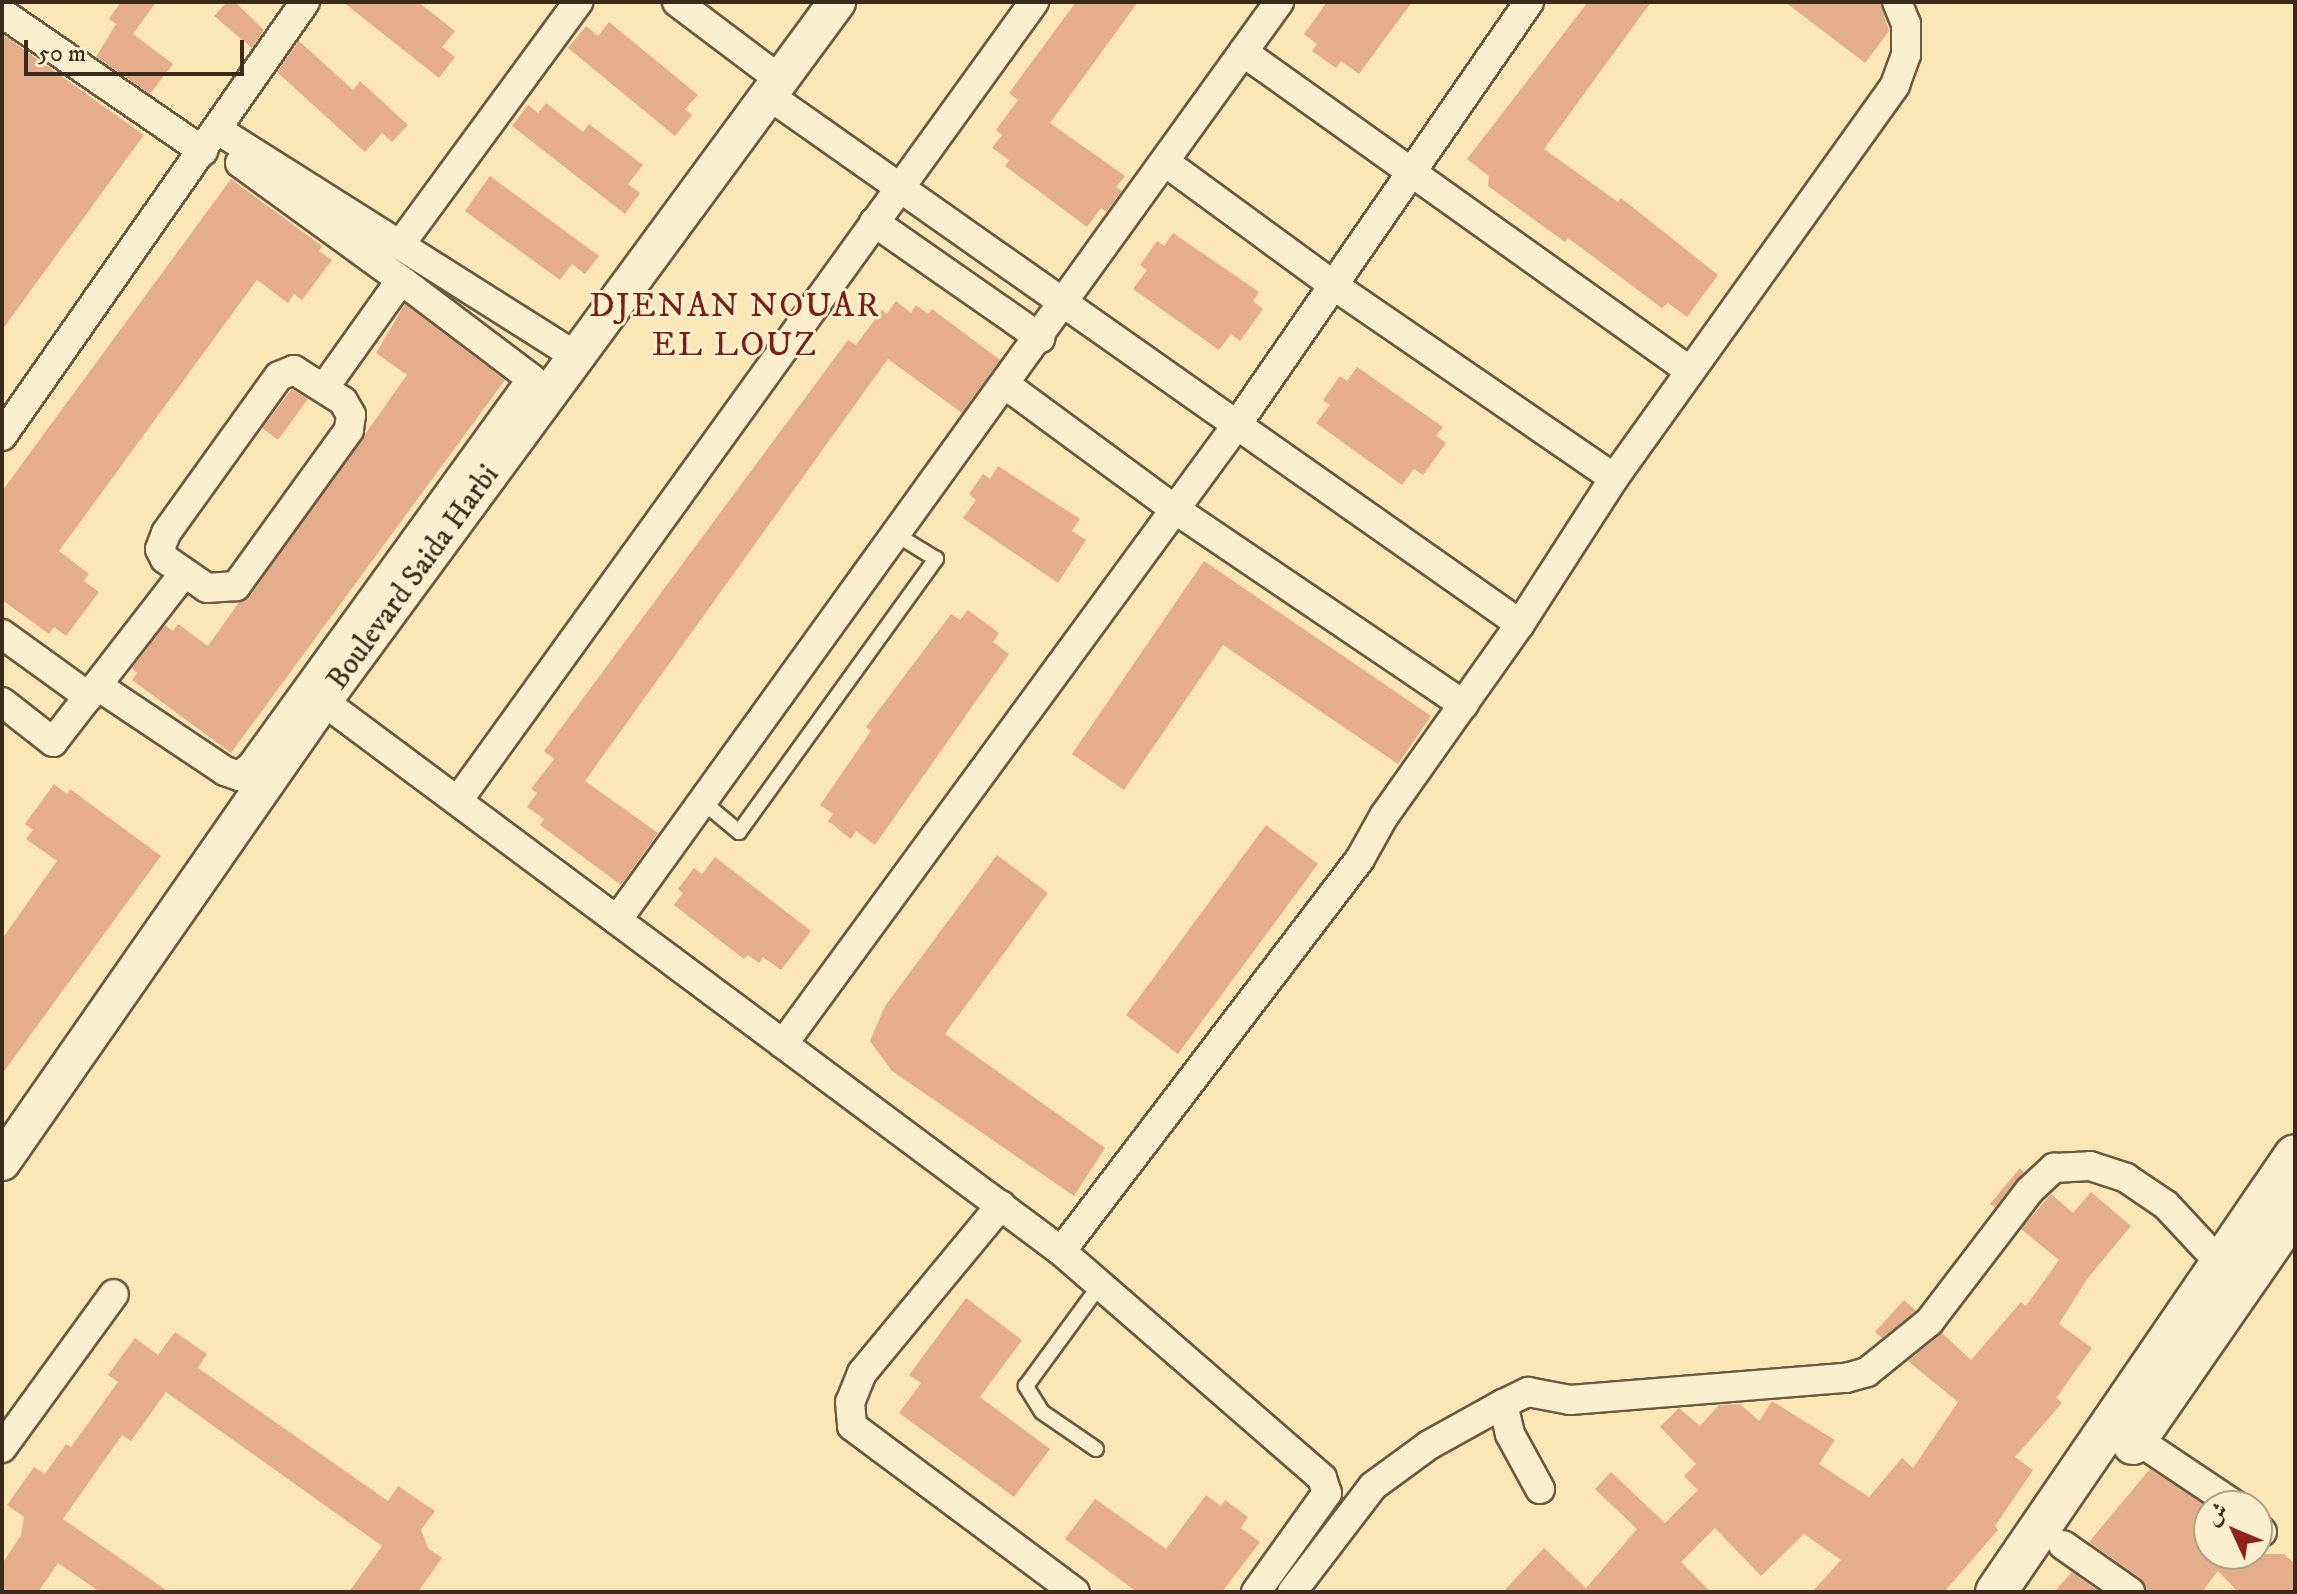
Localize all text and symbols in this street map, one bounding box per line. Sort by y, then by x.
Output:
scale bar [28,24,248,74]
text: 50 m [38,39,86,69]
district label: DJENAN NOUAR EL LOUZ [589,286,881,366]
street label: Boulevard Saida Harbi [320,459,508,697]
north arrow [2193,1490,2273,1570]
text: ش [2200,1497,2234,1532]

